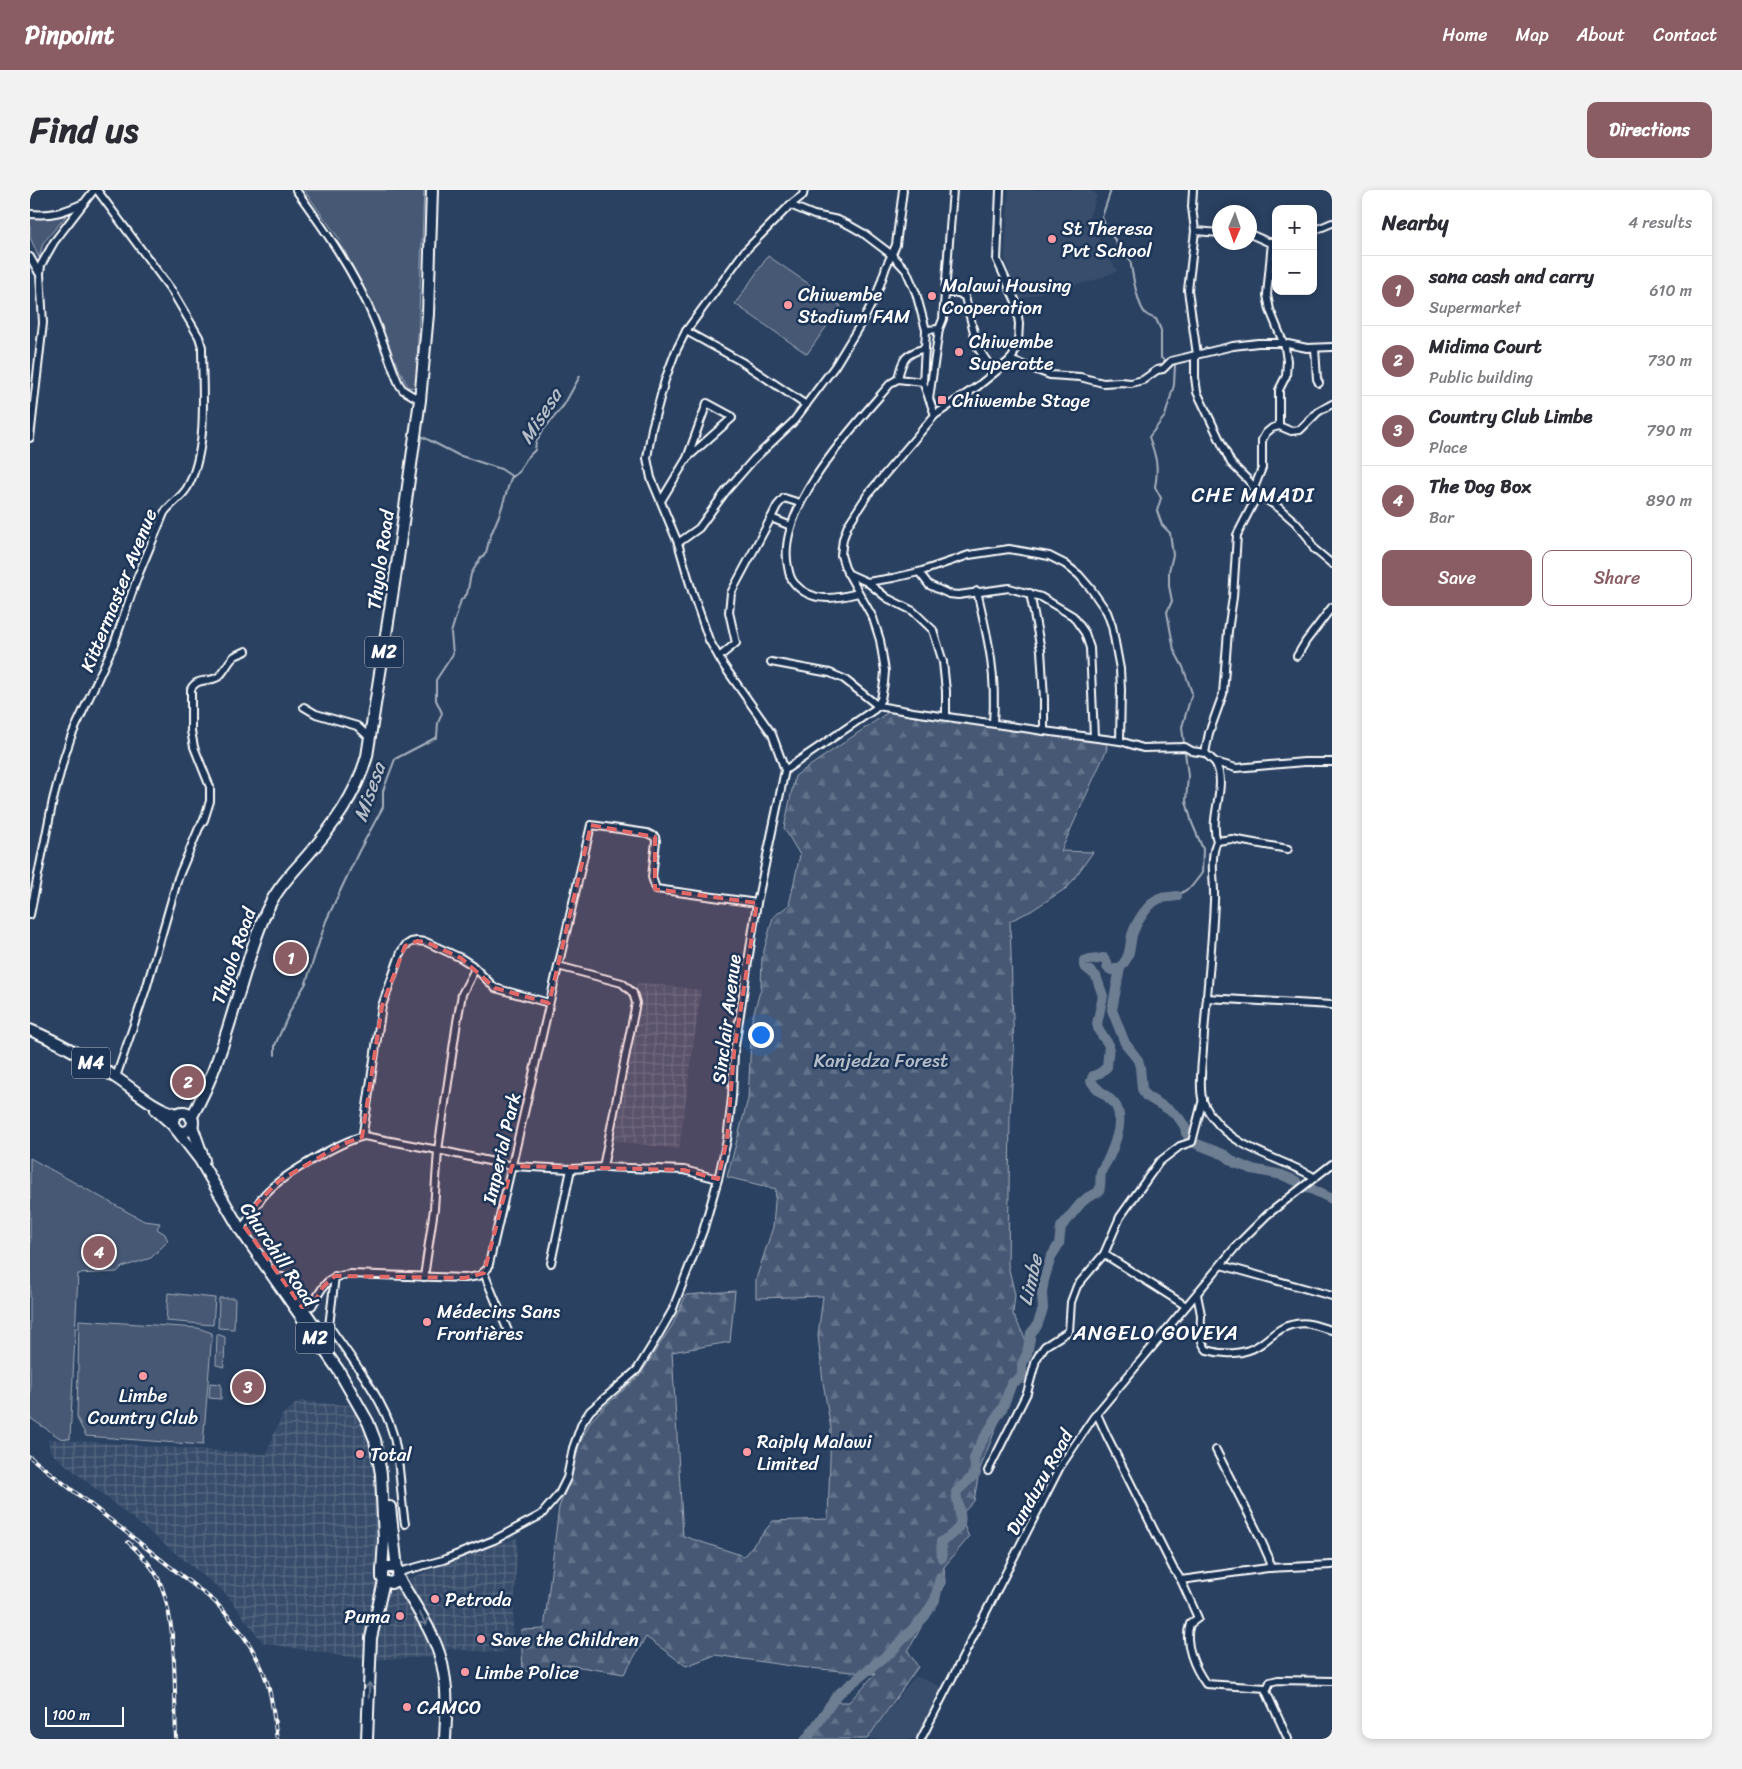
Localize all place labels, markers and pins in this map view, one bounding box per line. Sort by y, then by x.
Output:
place label: St Theresa Pvt School [1062,212,1153,267]
marker: St Theresa Pvt School [1046,233,1058,245]
place label: Malawi Housing Cooperation [942,269,1072,324]
place label: Chiwembe Stadium FAM [798,278,910,333]
marker: Malawi Housing Cooperation [926,290,938,302]
marker: Chiwembe Stadium FAM [782,299,794,311]
place label: Chiwembe Superatte [969,325,1054,380]
marker: Chiwembe Superatte [953,346,965,358]
place label: Chiwembe Stage [952,384,1090,417]
marker: Chiwembe Stage [936,394,948,406]
pin: 1 [275,939,307,977]
pin: 2 [172,1063,204,1101]
pin: 4 [83,1233,115,1271]
place label: Médecins Sans Frontières [437,1295,560,1350]
marker: Médecins Sans Frontières [421,1316,433,1328]
pin: 3 [232,1368,264,1406]
marker: Limbe Country Club [137,1370,149,1382]
place label: Limbe Country Club [88,1379,198,1434]
place label: Raiply Malawi Limited [757,1425,873,1480]
place label: Total [370,1438,412,1471]
marker: Raiply Malawi Limited [741,1446,753,1458]
marker: Total [354,1448,366,1460]
place label: Petroda [445,1583,512,1616]
marker: Petroda [429,1593,441,1605]
place label: Puma [344,1600,390,1633]
marker: Puma [394,1610,406,1622]
place label: Save the Children [491,1623,639,1656]
marker: Save the Children [475,1633,487,1645]
place label: Limbe Police [475,1656,579,1689]
marker: Limbe Police [459,1666,471,1678]
place label: CAMCO [417,1691,481,1724]
marker: CAMCO [401,1701,413,1713]

